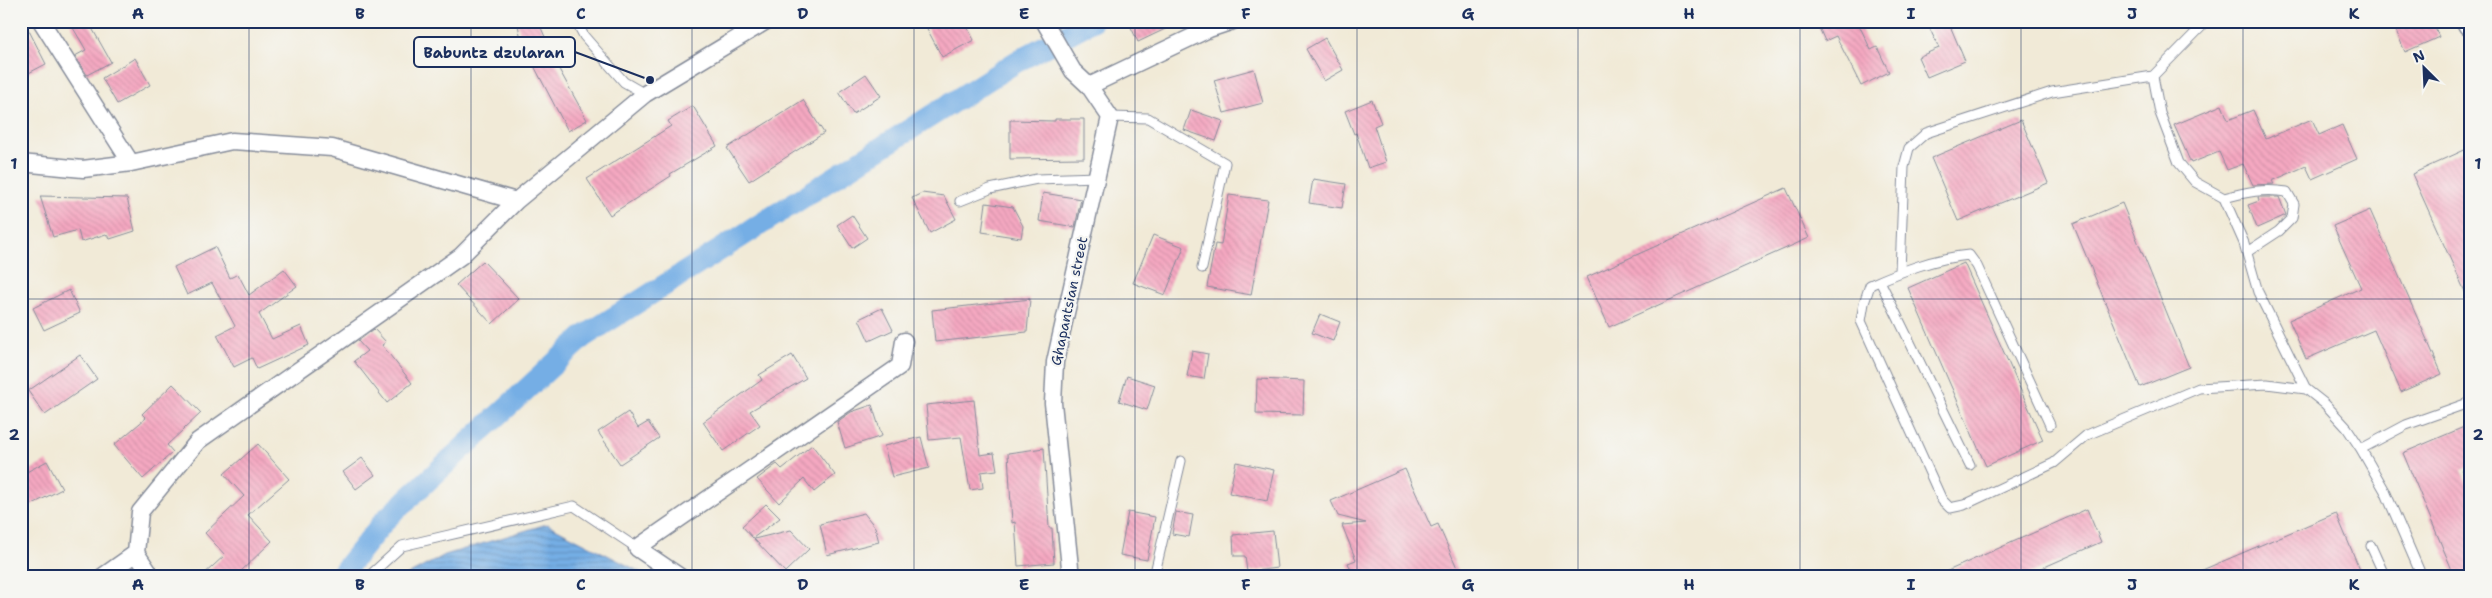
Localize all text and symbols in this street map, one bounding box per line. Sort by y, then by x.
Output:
text: A [132,3,144,24]
text: B [355,3,365,24]
text: C [576,3,586,24]
text: D [797,3,809,24]
text: E [1019,3,1029,24]
text: F [1241,3,1251,24]
text: G [1462,3,1475,24]
text: H [1683,3,1695,24]
text: I [1907,3,1916,24]
text: J [2127,3,2137,24]
text: K [2349,3,2360,24]
callout: Babuntz dzularan [414,37,575,67]
north arrow [2400,42,2450,92]
text: Babuntz dzularan [423,43,565,63]
text: N [2410,46,2427,67]
text: 1 [10,153,18,174]
text: 1 [2474,153,2482,174]
street label: Ghapantsian street [1047,235,1091,367]
text: 2 [8,424,20,445]
text: 2 [2472,424,2484,445]
text: A [132,574,144,595]
text: B [355,574,365,595]
text: C [576,574,586,595]
text: D [797,574,809,595]
text: E [1019,574,1029,595]
text: F [1241,574,1251,595]
text: G [1462,574,1475,595]
text: H [1683,574,1695,595]
text: I [1907,574,1916,595]
text: J [2127,574,2137,595]
text: K [2349,574,2360,595]

